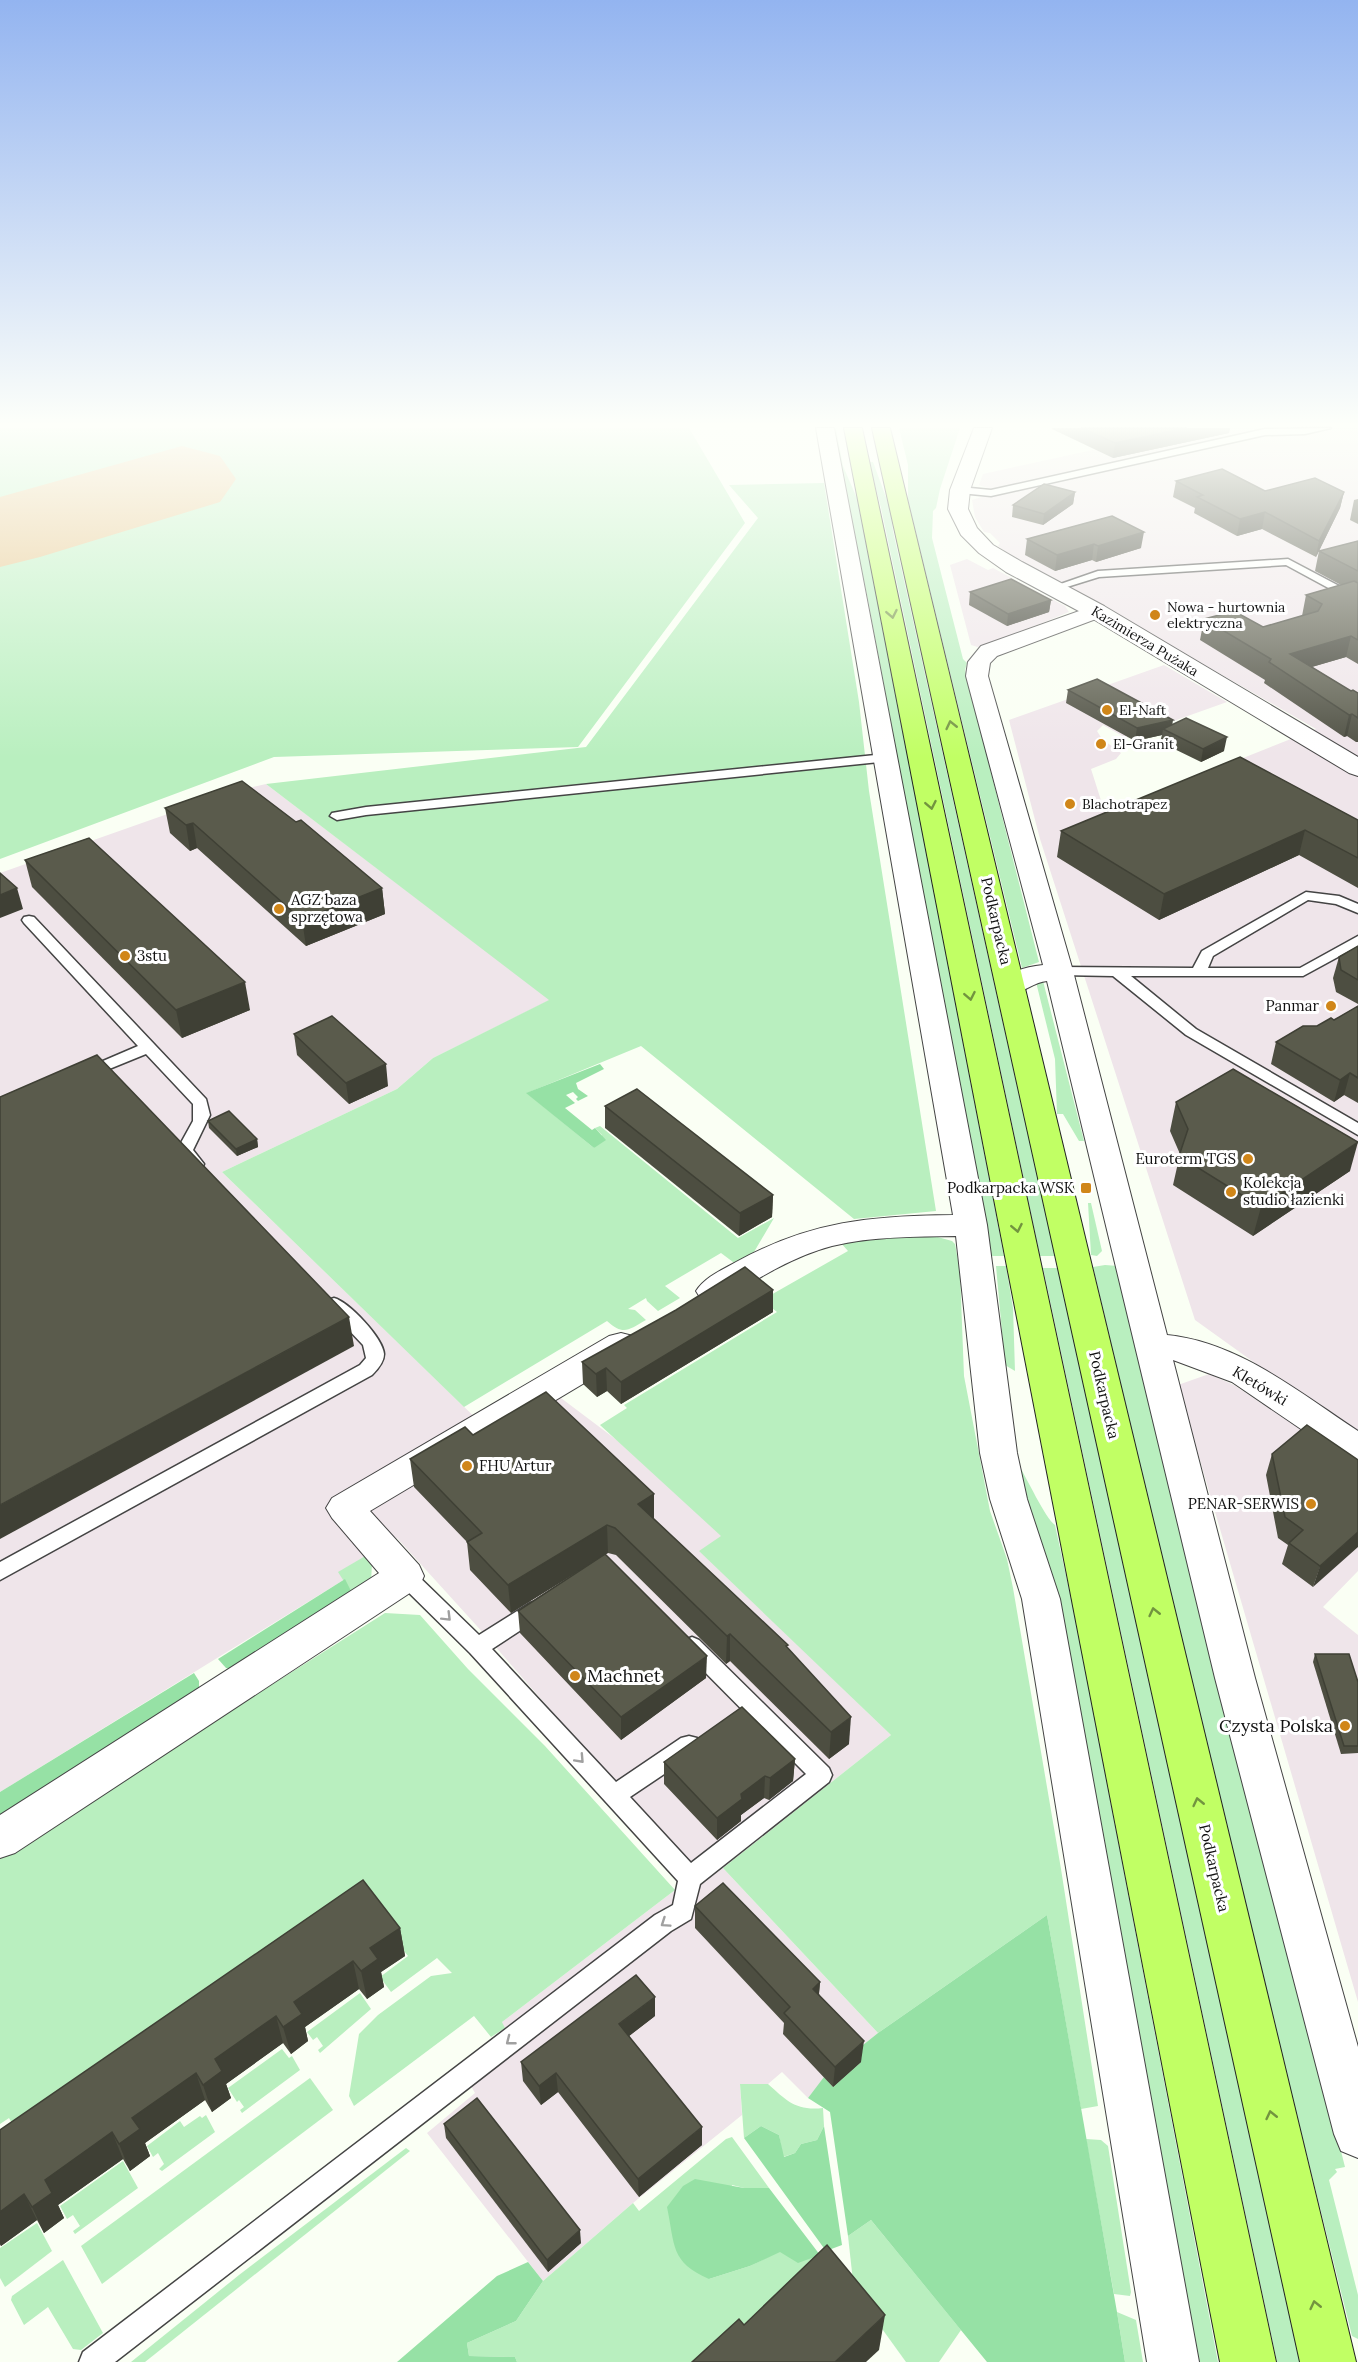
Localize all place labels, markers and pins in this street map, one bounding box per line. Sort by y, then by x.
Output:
place label: Nowa - hurtownia elektryczna [1167,598,1285,632]
marker: Nowa - hurtownia elektryczna [1148,608,1162,622]
place label: El-Naft [1119,701,1167,719]
marker: El-Naft [1100,703,1114,717]
place label: El-Granit [1113,735,1175,753]
marker: El-Granit [1094,737,1108,751]
place label: Blachotrapez [1082,795,1167,813]
marker: Blachotrapez [1063,797,1077,811]
place label: AGZ baza sprzętowa [290,890,363,926]
marker: AGZ baza sprzętowa [272,902,286,916]
place label: 3stu [137,946,167,965]
marker: 3stu [118,949,132,963]
place label: Panmar [1266,996,1319,1015]
marker: Panmar [1324,999,1338,1013]
place label: Euroterm TGS [1135,1149,1236,1168]
marker: Euroterm TGS [1241,1152,1255,1166]
place label: Kolekcja studio łazienki [1243,1173,1344,1209]
place label: Podkarpacka WSK [947,1178,1075,1197]
marker: Podkarpacka WSK [1079,1181,1093,1195]
marker: Kolekcja studio łazienki [1224,1185,1238,1199]
place label: FHU Artur [479,1456,552,1475]
marker: FHU Artur [460,1459,474,1473]
place label: PENAR-SERWIS [1188,1494,1299,1513]
marker: PENAR-SERWIS [1304,1497,1318,1511]
place label: Machnet [587,1664,661,1687]
marker: Machnet [568,1669,582,1683]
place label: Czysta Polska [1219,1714,1333,1737]
marker: Czysta Polska [1338,1719,1352,1733]

